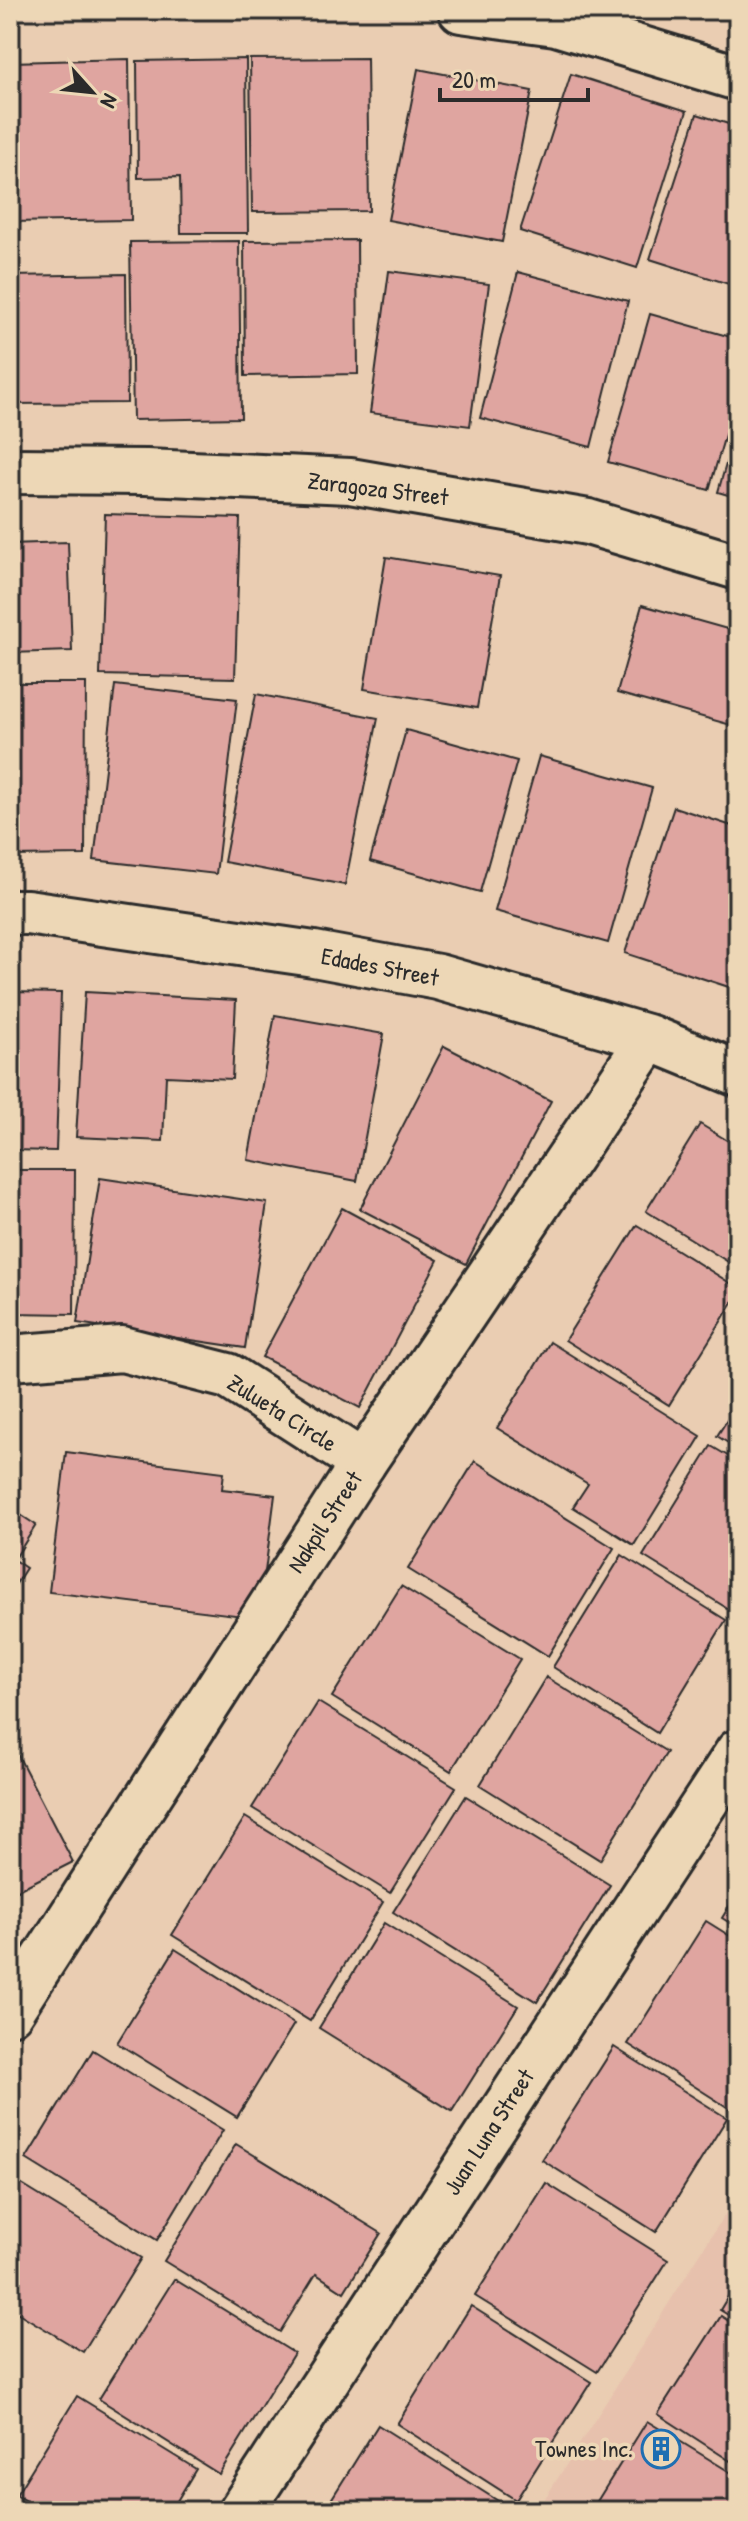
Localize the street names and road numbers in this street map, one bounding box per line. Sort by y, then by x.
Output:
street label: Zaragoza Street [306,463,451,513]
street label: Edades Street [319,939,442,993]
street label: Zulueta Circle [222,1366,344,1459]
street label: Nakpil Street [279,1464,369,1579]
street label: Juan Luna Street [435,2062,541,2201]

